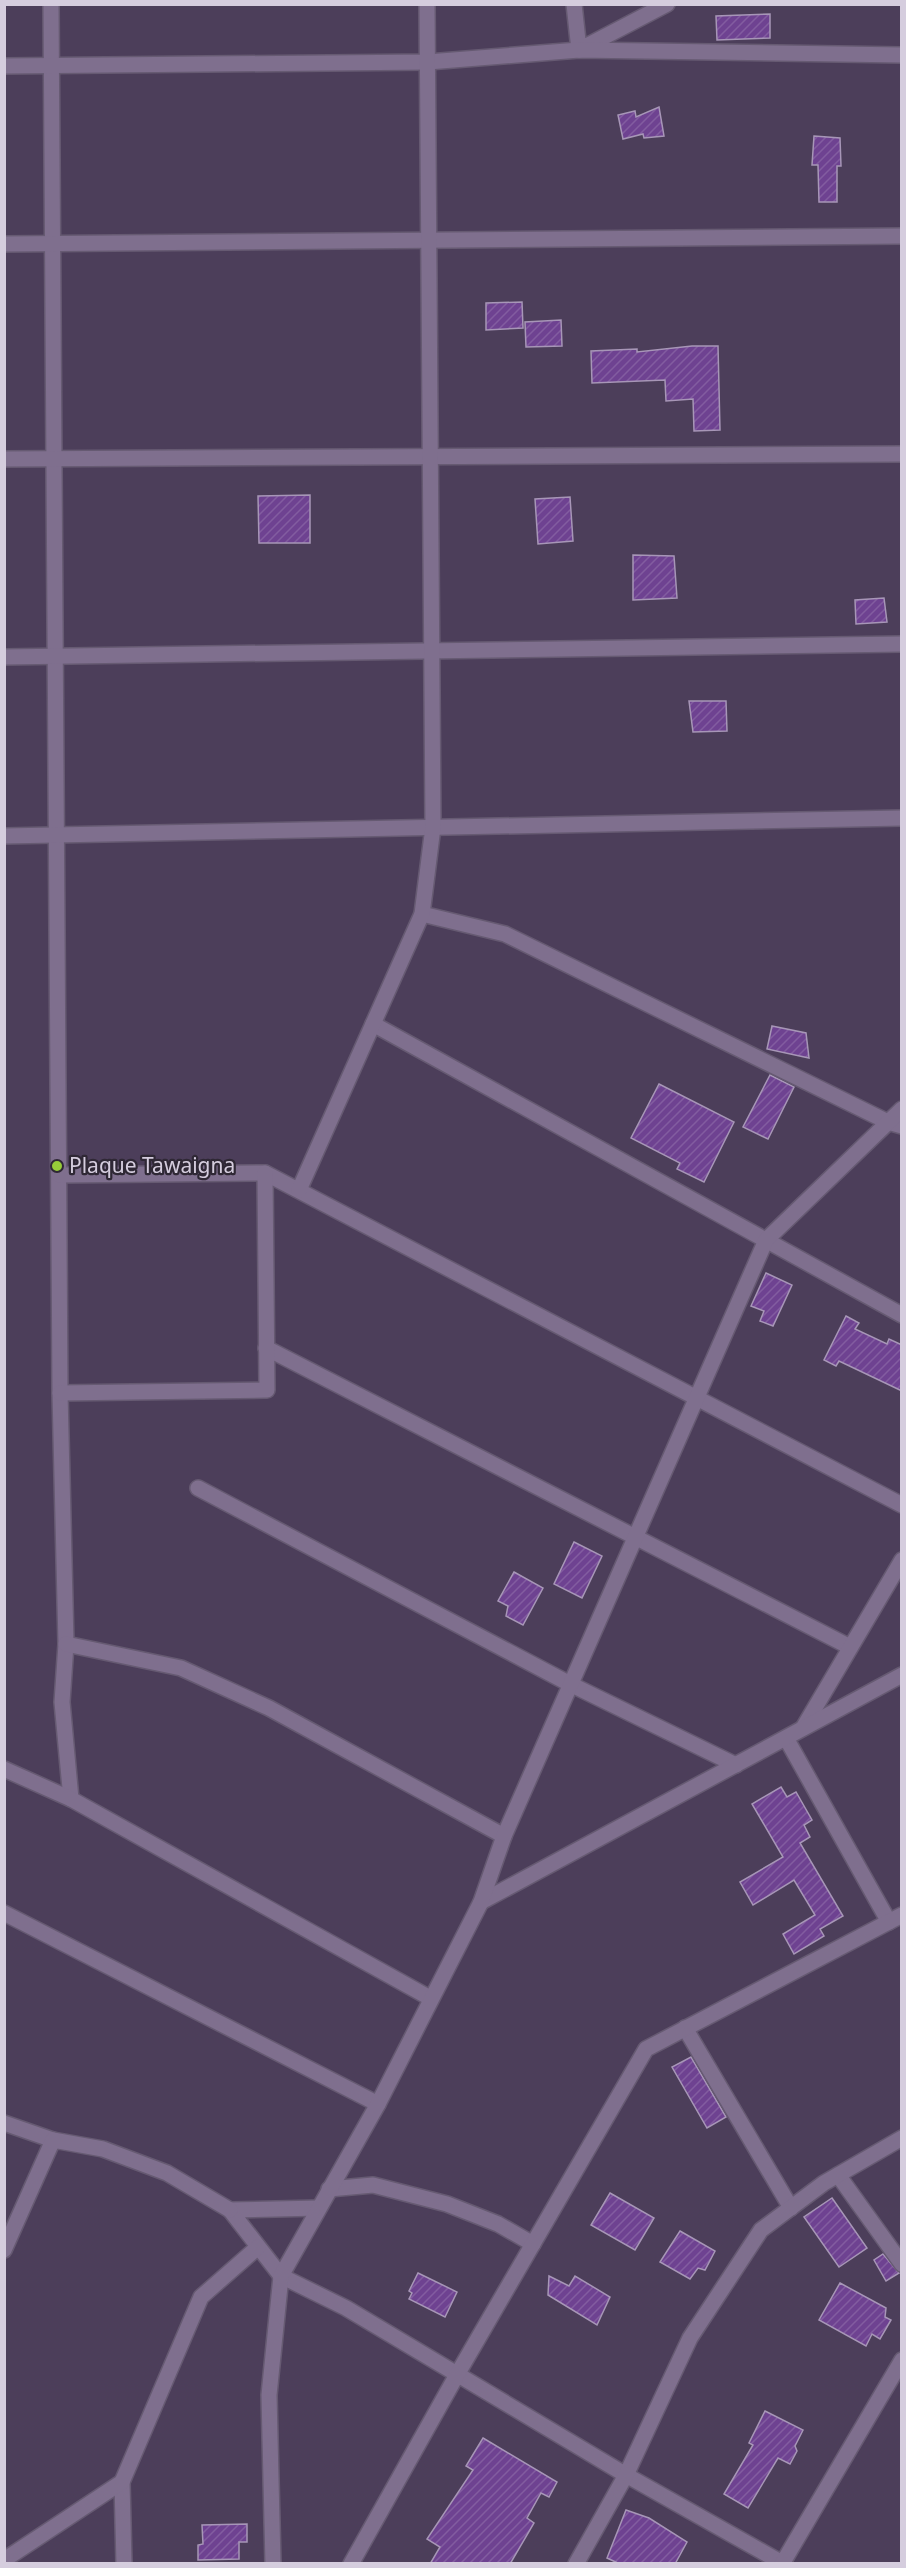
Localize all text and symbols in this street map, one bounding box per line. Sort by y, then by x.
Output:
place label: Plaque Tawaigna [69,1151,235,1179]
marker: Plaque Tawaigna [50,1159,64,1173]

